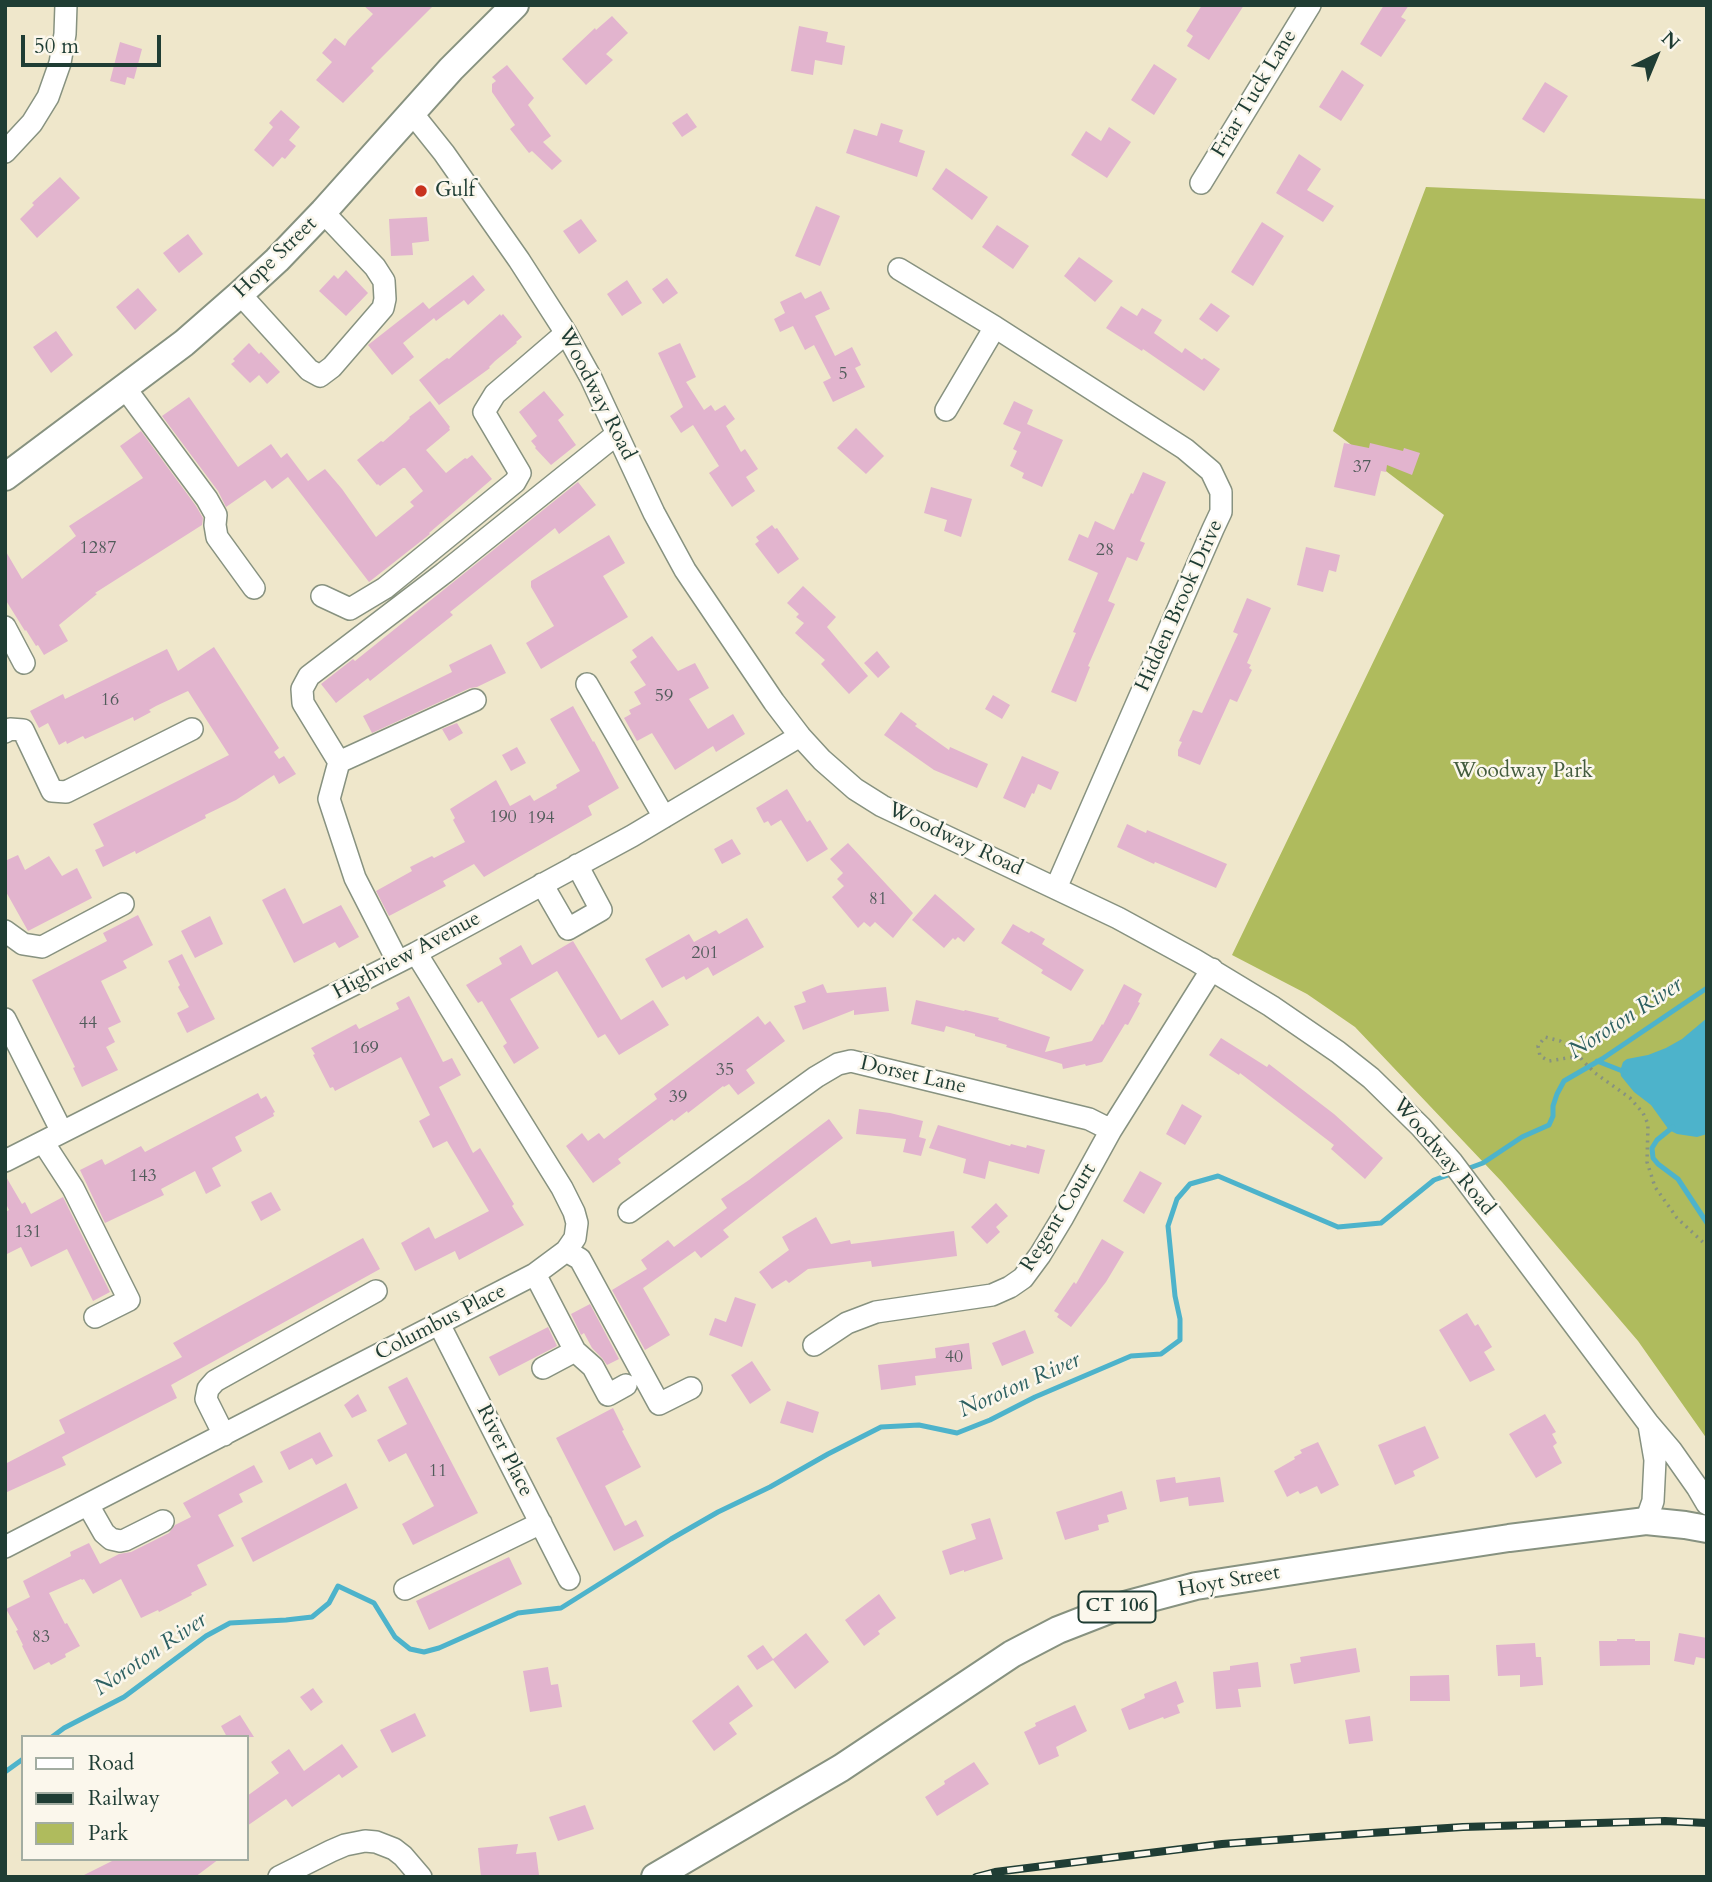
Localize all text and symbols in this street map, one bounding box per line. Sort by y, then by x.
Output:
scale bar [24,21,164,65]
north arrow [1621,21,1691,91]
street label: Friar Tuck Lane [1207,26,1303,162]
text: N [1655,26,1685,56]
text: 50 m [34,32,79,61]
place label: Gulf [435,178,475,204]
marker: Gulf [413,183,429,199]
street label: Hope Street [229,212,323,304]
street label: Woodway Road [552,323,640,465]
house number: 5 [838,364,848,386]
house number: 37 [1353,457,1371,479]
street label: Hidden Brook Drive [1131,516,1229,696]
house number: 1287 [80,538,116,560]
house number: 28 [1096,540,1114,562]
house number: 59 [655,686,673,708]
house number: 16 [101,690,119,712]
park label: Woodway Park [1453,759,1593,785]
street label: Woodway Road [884,798,1026,882]
house number: 190 [489,807,517,829]
house number: 194 [527,808,555,830]
house number: 81 [869,889,887,911]
street label: Highview Avenue [329,907,485,1005]
house number: 201 [691,943,719,965]
water label: Noroton River [1564,972,1688,1066]
house number: 44 [79,1013,97,1035]
house number: 169 [351,1038,379,1060]
street label: Dorset Lane [857,1052,969,1100]
house number: 35 [716,1060,734,1082]
house number: 39 [669,1087,687,1109]
street label: Woodway Road [1386,1093,1500,1221]
street label: Regent Court [1016,1159,1102,1277]
house number: 143 [129,1166,157,1188]
house number: 131 [14,1222,42,1244]
street label: Columbus Place [371,1279,511,1367]
house number: 40 [945,1347,963,1369]
water label: Noroton River [955,1347,1085,1425]
street label: River Place [470,1401,538,1501]
house number: 11 [429,1461,447,1483]
street label: Hoyt Street [1176,1561,1282,1603]
road number: CT 106 [1078,1592,1156,1623]
water label: Noroton River [89,1607,213,1703]
house number: 83 [32,1627,50,1649]
legend [21,1735,248,1861]
text: Road [88,1749,134,1778]
text: Railway [88,1784,160,1813]
text: Park [88,1819,128,1848]

